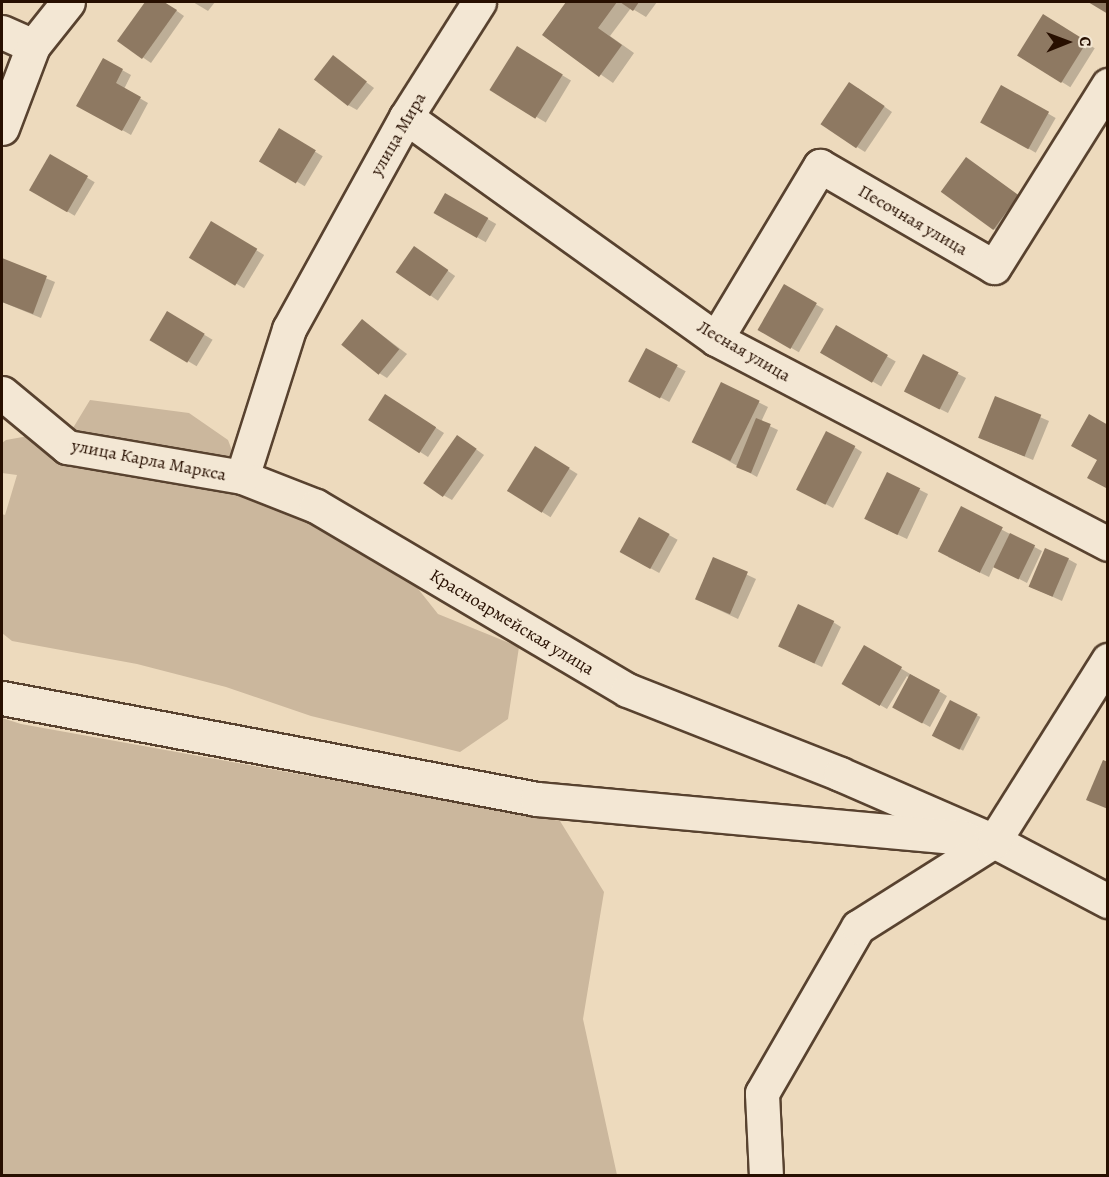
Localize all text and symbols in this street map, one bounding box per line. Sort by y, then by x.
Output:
north arrow [1037,12,1097,72]
text: С [1074,37,1096,47]
street label: улица Мира [365,88,431,180]
street label: Песочная улица [854,180,972,260]
street label: Лесная улица [693,316,795,386]
street label: улица Карла Маркса [70,434,228,486]
street label: Красноармейская улица [426,564,598,680]

